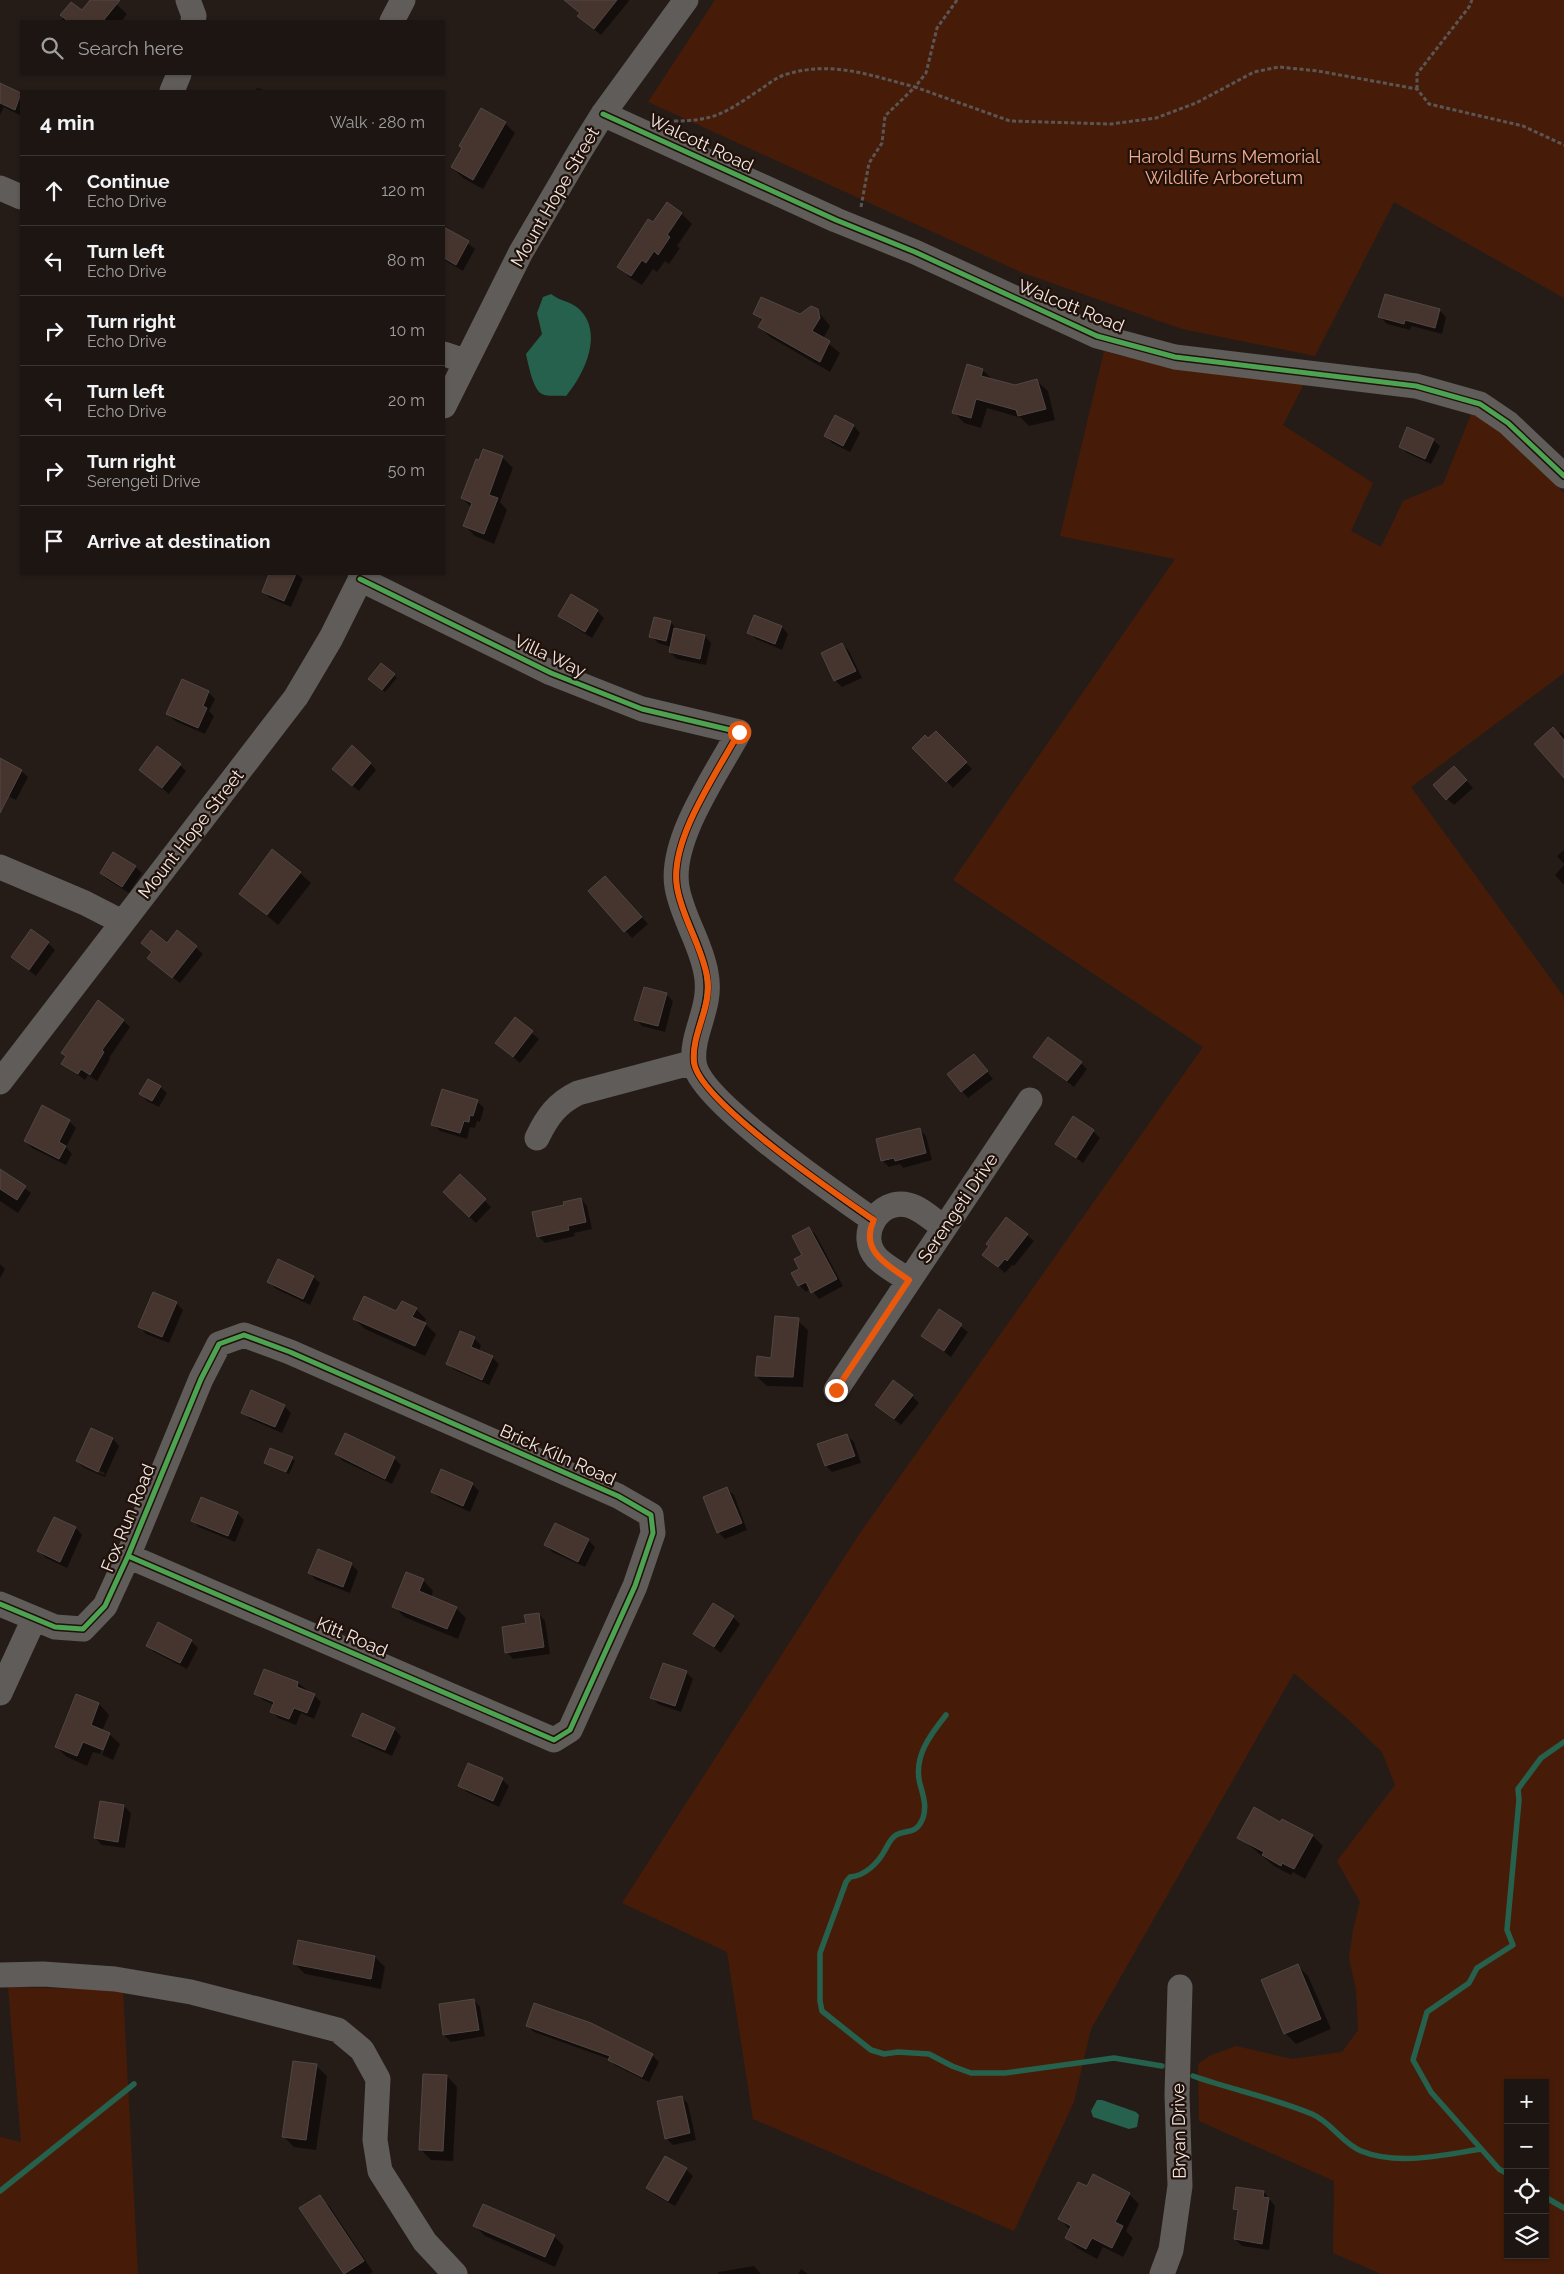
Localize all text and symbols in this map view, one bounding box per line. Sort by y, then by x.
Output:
search box [20,20,445,75]
icon: search [38,34,66,62]
text: Search here [78,37,184,59]
street label: Walcott Road [646,109,757,176]
text: 4 min [40,110,95,135]
text: Walk · 280 m [330,113,425,132]
street label: Mount Hope Street [506,123,603,270]
park label: Harold Burns Memorial Wildlife Arboretum [1128,146,1320,188]
text: Continue [87,170,170,192]
icon: ahead [40,177,68,205]
text: 120 m [381,181,425,200]
text: Echo Drive [87,192,166,211]
text: Turn left [87,240,164,262]
icon: left [40,247,68,275]
text: 80 m [387,251,425,270]
text: Echo Drive [87,262,166,281]
street label: Walcott Road [1015,275,1127,336]
text: Turn right [87,310,176,332]
icon: right [40,317,68,345]
text: 10 m [390,321,425,340]
text: Echo Drive [87,332,166,351]
text: Turn left [87,380,164,402]
icon: left [40,387,68,415]
text: 20 m [388,391,425,410]
text: Echo Drive [87,402,166,421]
text: Turn right [87,450,176,472]
icon: right [40,457,68,485]
text: 50 m [388,461,425,480]
text: Serengeti Drive [87,472,201,491]
icon: arrive [40,527,68,555]
text: Arrive at destination [87,530,271,552]
street label: Villa Way [511,630,590,681]
route start [728,721,751,744]
street label: Mount Hope Street [134,765,248,902]
street label: Serengeti Drive [913,1149,1002,1267]
route end [825,1379,848,1402]
street label: Brick Kiln Road [497,1420,620,1490]
street label: Fox Run Road [96,1461,159,1575]
street label: Kitt Road [313,1612,391,1661]
map controls [1504,2079,1549,2259]
button: + [1504,2079,1549,2124]
street label: Bryan Drive [1167,2083,1190,2179]
button: − [1504,2124,1549,2169]
button: locate [1504,2169,1549,2214]
button: layers [1504,2214,1549,2259]

